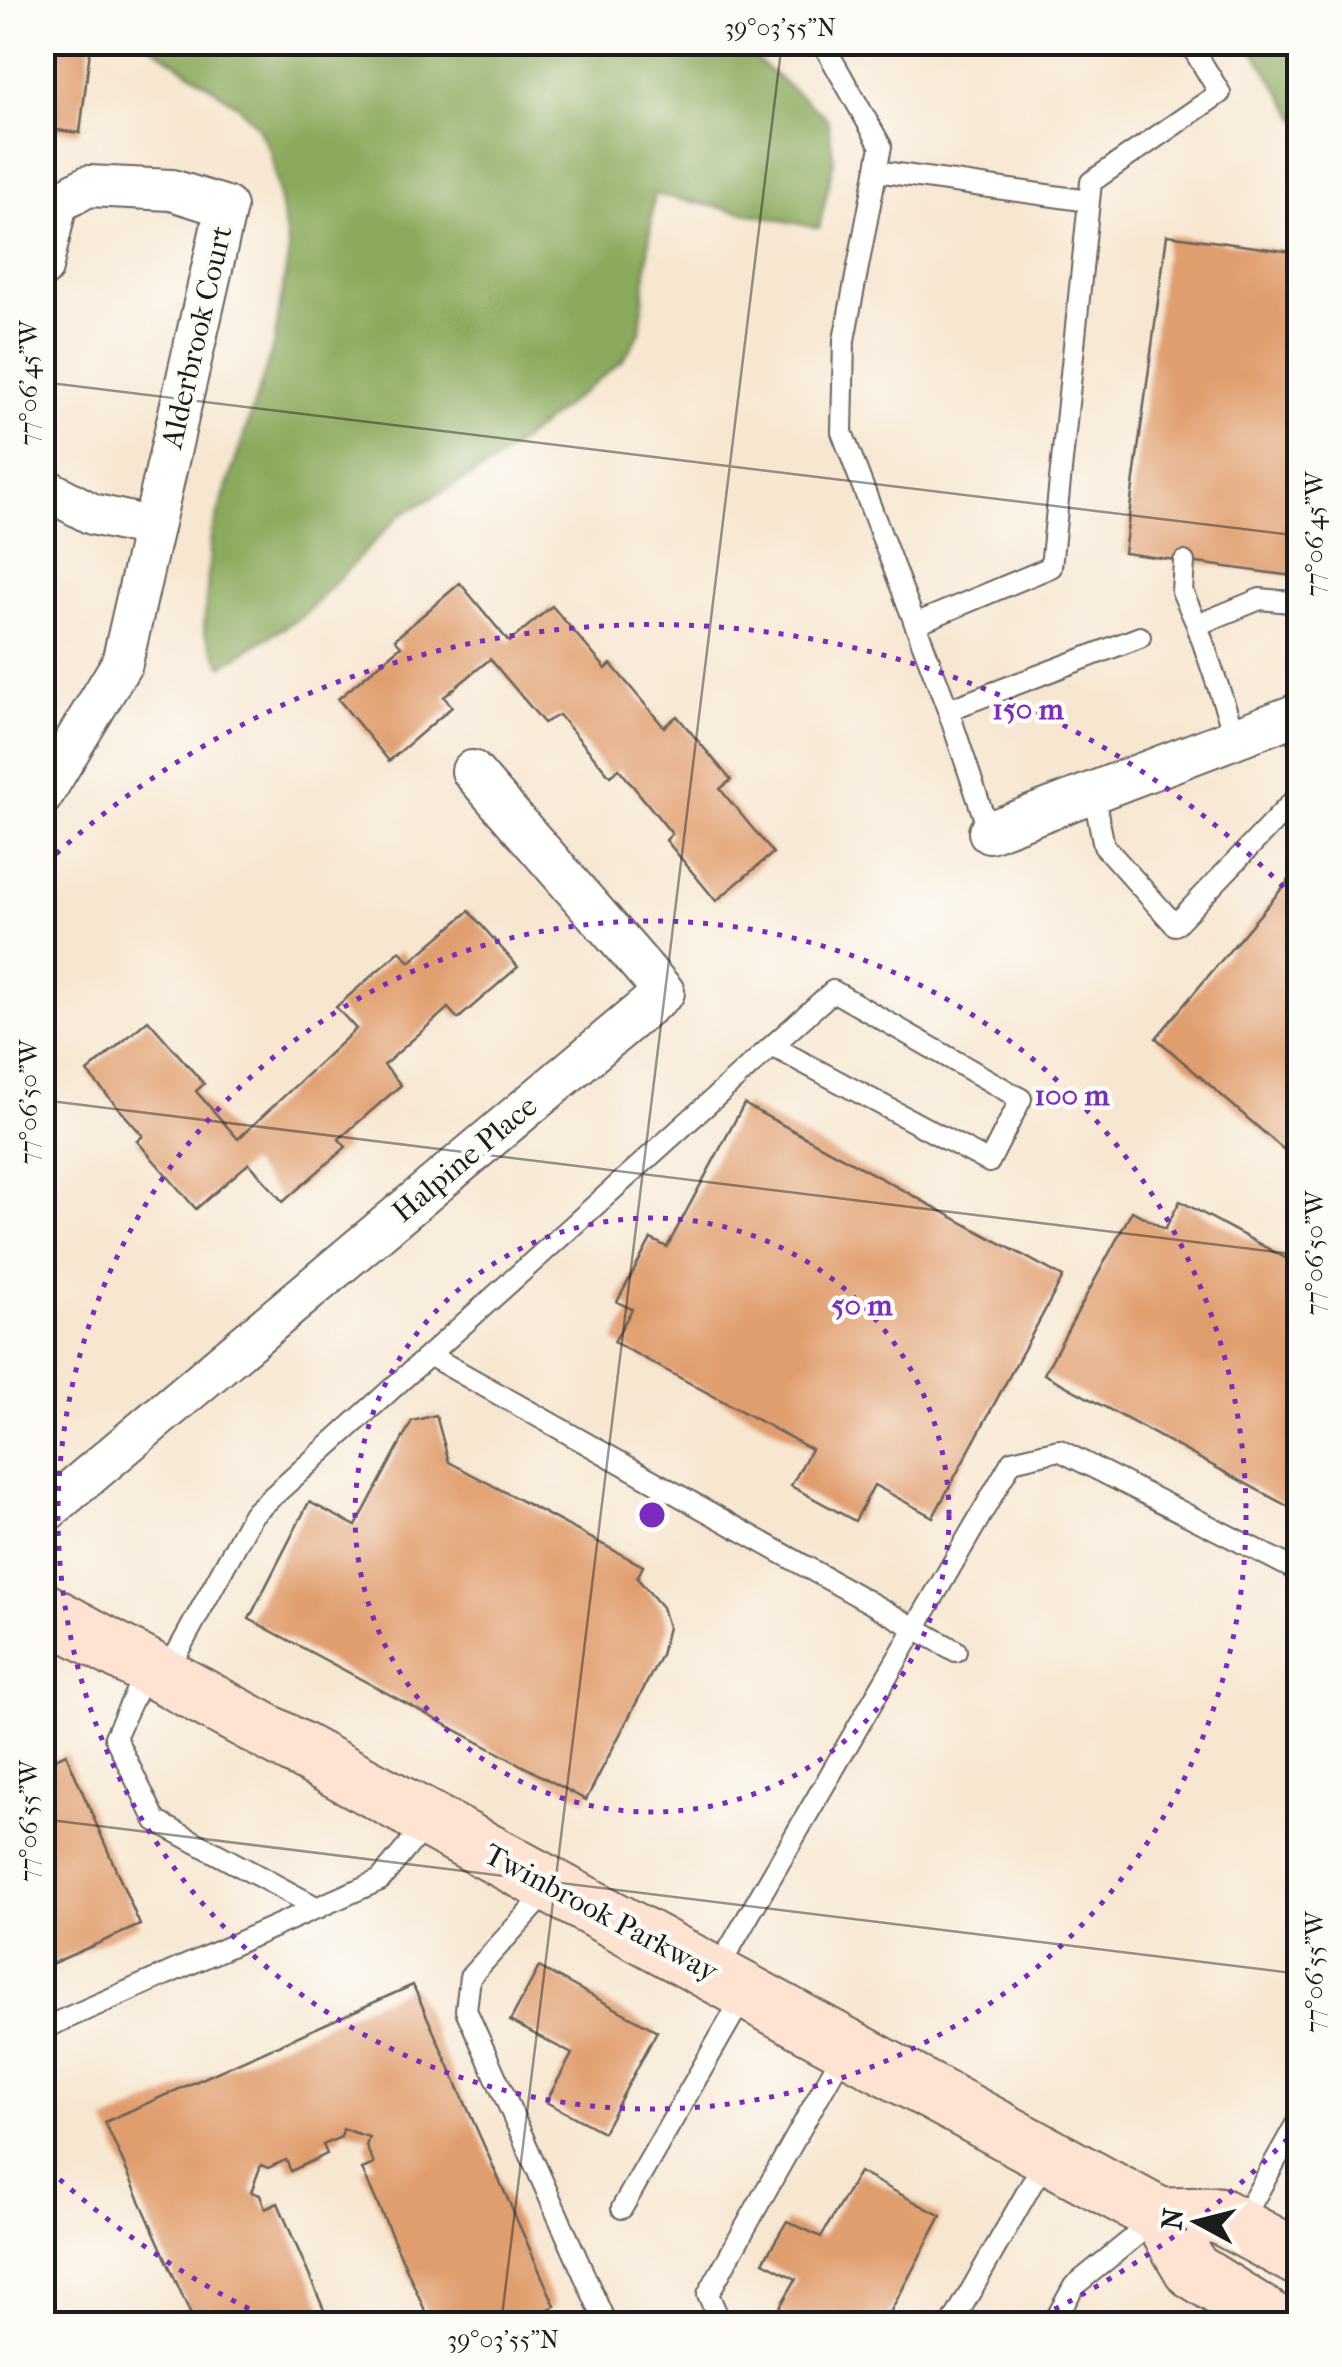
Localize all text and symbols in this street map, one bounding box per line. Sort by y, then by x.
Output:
text: 39°03'55"N [724,13,836,42]
street label: Alderbrook Court [154,222,240,453]
text: 77°06'45"W [14,319,43,446]
text: 77°06'45"W [1300,470,1329,597]
text: 150 m [992,692,1065,727]
text: 77°06'50"W [14,1038,43,1164]
text: 100 m [1034,1078,1111,1113]
street label: Halpine Place [386,1088,544,1230]
text: 77°06'50"W [1300,1189,1329,1315]
text: 50 m [832,1288,893,1323]
centre of rings [634,1497,670,1533]
text: 77°06'55"W [14,1759,43,1882]
street label: Twinbrook Parkway [478,1837,725,1990]
text: 77°06'55"W [1300,1910,1329,2033]
north arrow [1147,2172,1247,2272]
text: N [1155,2206,1190,2232]
text: 39°03'55"N [447,2325,559,2354]

